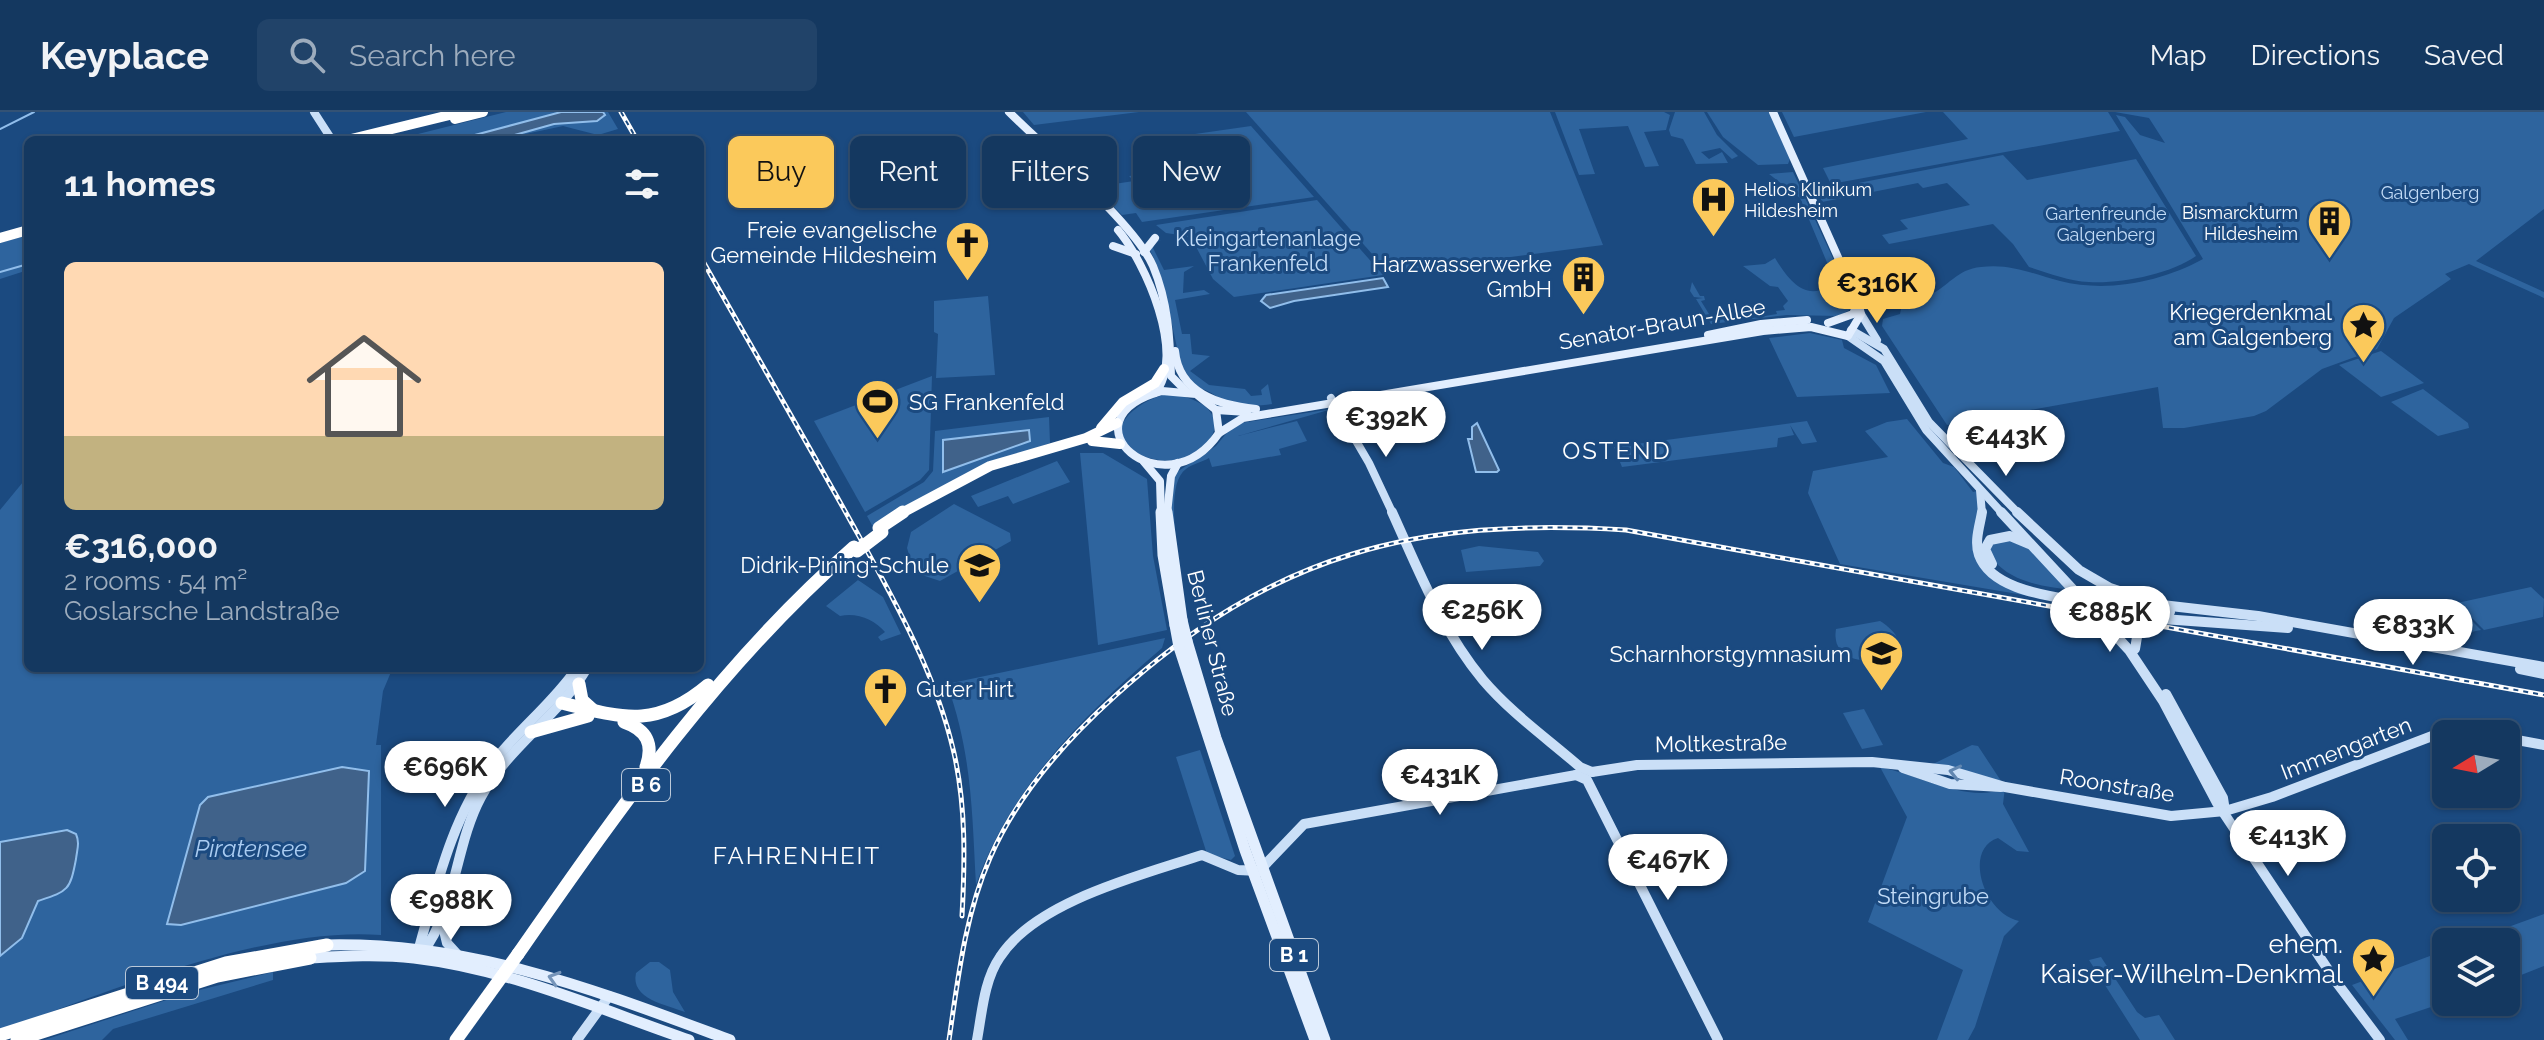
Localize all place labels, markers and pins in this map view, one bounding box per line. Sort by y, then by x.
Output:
hospital icon: Helios Klinikum Hildesheim [1689,175,1737,238]
place label: Helios Klinikum Hildesheim [1744,179,1872,221]
building icon: Bismarckturm Hildesheim [2305,198,2353,261]
place label: Bismarckturm Hildesheim [2182,202,2298,244]
place label: Freie evangelische Gemeinde Hildesheim [710,217,937,268]
church icon: Freie evangelische Gemeinde Hildesheim [944,219,992,282]
place label: Harzwasserwerke GmbH [1372,251,1552,302]
building icon: Harzwasserwerke GmbH [1559,253,1607,316]
pin: €316K [1821,257,1933,325]
place label: Kriegerdenkmal am Galgenberg [2169,299,2332,350]
place icon: Kriegerdenkmal am Galgenberg [2339,301,2387,364]
sports icon: SG Frankenfeld [854,378,902,441]
place label: SG Frankenfeld [909,389,1065,415]
pin: €392K [1330,391,1442,459]
pin: €443K [1950,410,2062,478]
school or university icon: Didrik-Pining-Schule [956,541,1004,604]
place label: Didrik-Pining-Schule [740,552,949,578]
pin: €256K [1426,584,1538,652]
pin: €885K [2054,586,2166,654]
pin: €833K [2357,599,2469,667]
school or university icon: Scharnhorstgymnasium [1858,630,1906,693]
place label: Scharnhorstgymnasium [1609,641,1851,667]
church icon: Guter Hirt [861,665,909,728]
place label: Guter Hirt [916,676,1014,702]
pin: €696K [389,741,501,809]
pin: €431K [1384,749,1496,817]
pin: €413K [2232,810,2344,878]
pin: €467K [1612,834,1724,902]
pin: €988K [395,874,507,942]
place label: ehem. Kaiser-Wilhelm-Denkmal [2040,929,2344,989]
place icon: ehem. Kaiser-Wilhelm-Denkmal [2350,935,2398,998]

